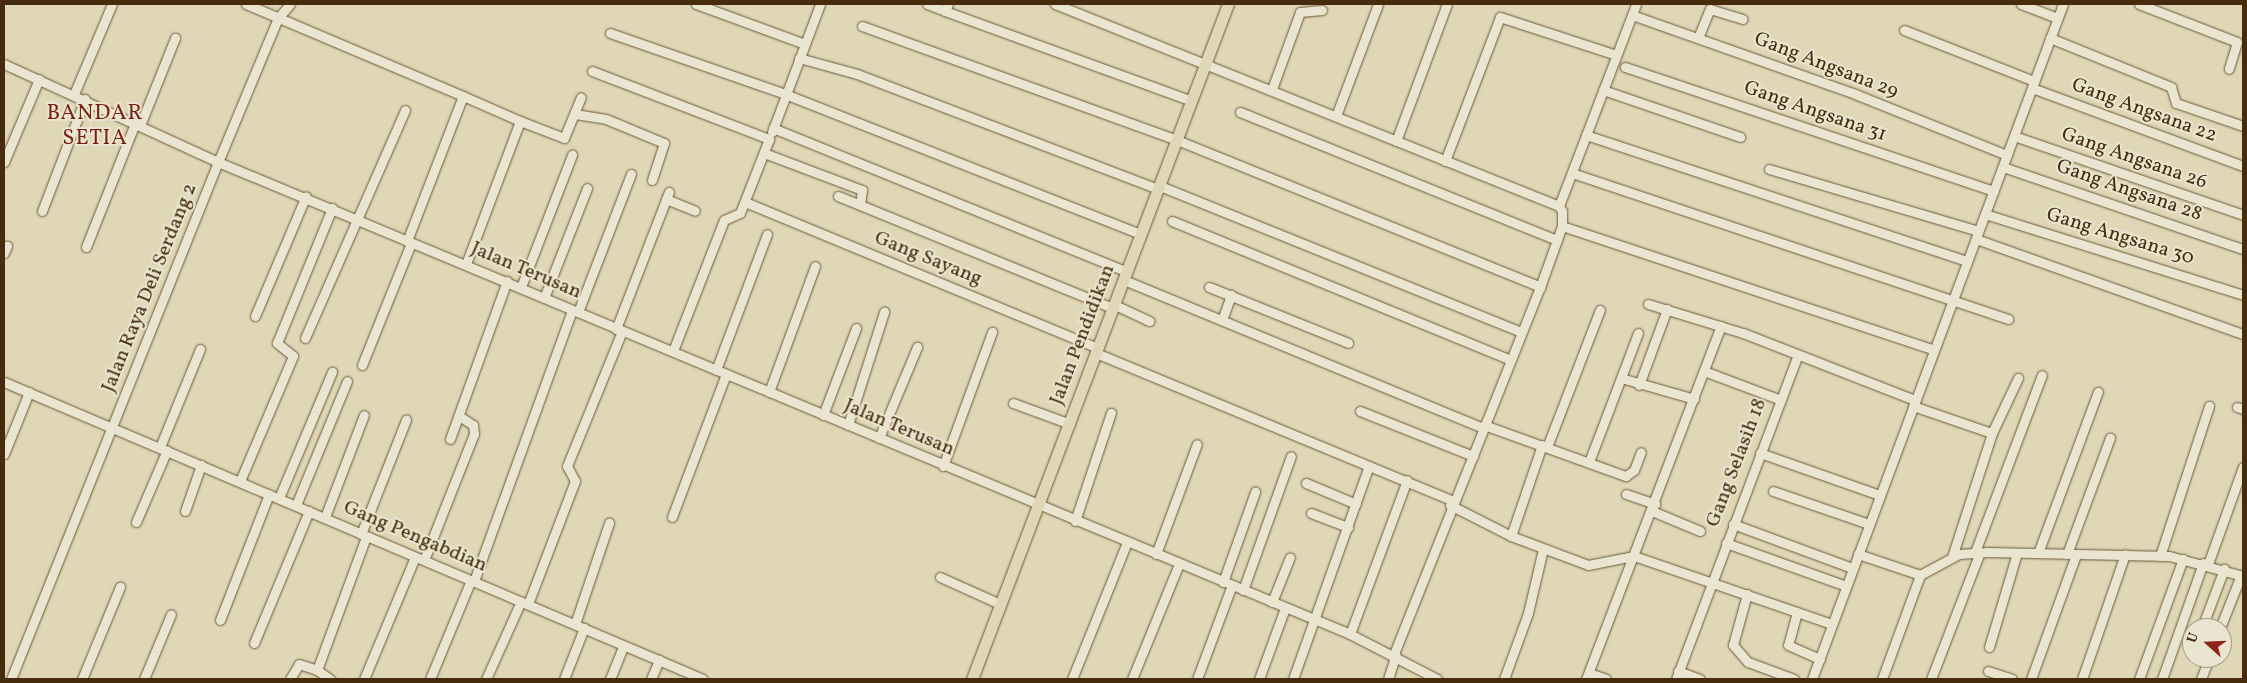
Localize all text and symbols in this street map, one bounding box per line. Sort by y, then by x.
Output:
street label: Gang Angsana 29 [1751,28,1901,104]
street label: Gang Angsana 22 [2068,74,2220,148]
street label: Gang Angsana 31 [1740,76,1890,148]
district label: BANDAR SETIA [46,100,144,152]
street label: Gang Angsana 26 [2058,123,2210,195]
street label: Gang Angsana 28 [2053,155,2205,227]
street label: Jalan Raya Deli Serdang 2 [97,180,203,396]
street label: Gang Angsana 30 [2043,203,2197,271]
street label: Gang Sayang [871,227,985,291]
street label: Jalan Terusan [467,237,585,305]
street label: Jalan Pendidikan [1045,261,1121,409]
street label: Jalan Terusan [840,394,958,462]
street label: Gang Selasih 18 [1701,395,1773,531]
street label: Gang Pengabdian [340,496,490,578]
north arrow [2182,618,2232,668]
text: U [2183,630,2204,646]

